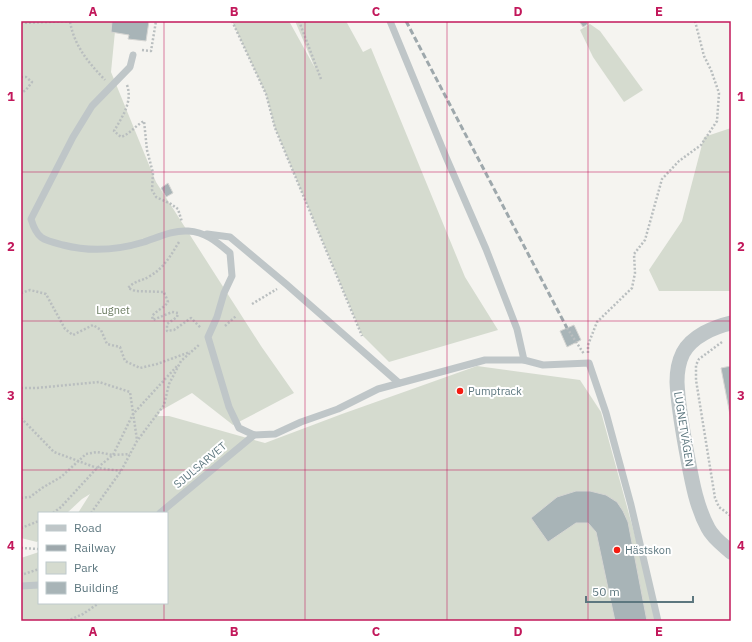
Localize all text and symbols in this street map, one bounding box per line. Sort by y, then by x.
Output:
text: A [89,3,98,20]
text: B [230,3,239,20]
text: C [372,3,381,20]
text: D [513,3,523,20]
text: E [655,3,663,20]
text: 1 [7,88,15,105]
text: 1 [737,88,745,105]
text: 2 [7,238,15,255]
text: 2 [737,238,745,255]
park label: Lugnet [96,303,130,317]
place label: Pumptrack [468,384,522,398]
marker: Pumptrack [455,386,465,396]
text: 3 [7,387,15,404]
text: 3 [737,387,745,404]
street label: LUGNETVÄGEN [671,390,697,468]
street label: SJULSARVET [171,438,230,491]
legend [38,512,168,604]
text: Road [74,520,102,535]
text: 4 [7,537,15,554]
text: 4 [737,537,745,554]
text: Railway [74,540,116,555]
place label: Hästskon [625,543,671,557]
marker: Hästskon [612,545,622,555]
text: Park [74,560,99,575]
scale bar [586,578,693,604]
text: Building [74,580,119,595]
text: 50 m [592,584,620,599]
text: A [89,623,98,640]
text: B [230,623,239,640]
text: C [372,623,381,640]
text: D [513,623,523,640]
text: E [655,623,663,640]

